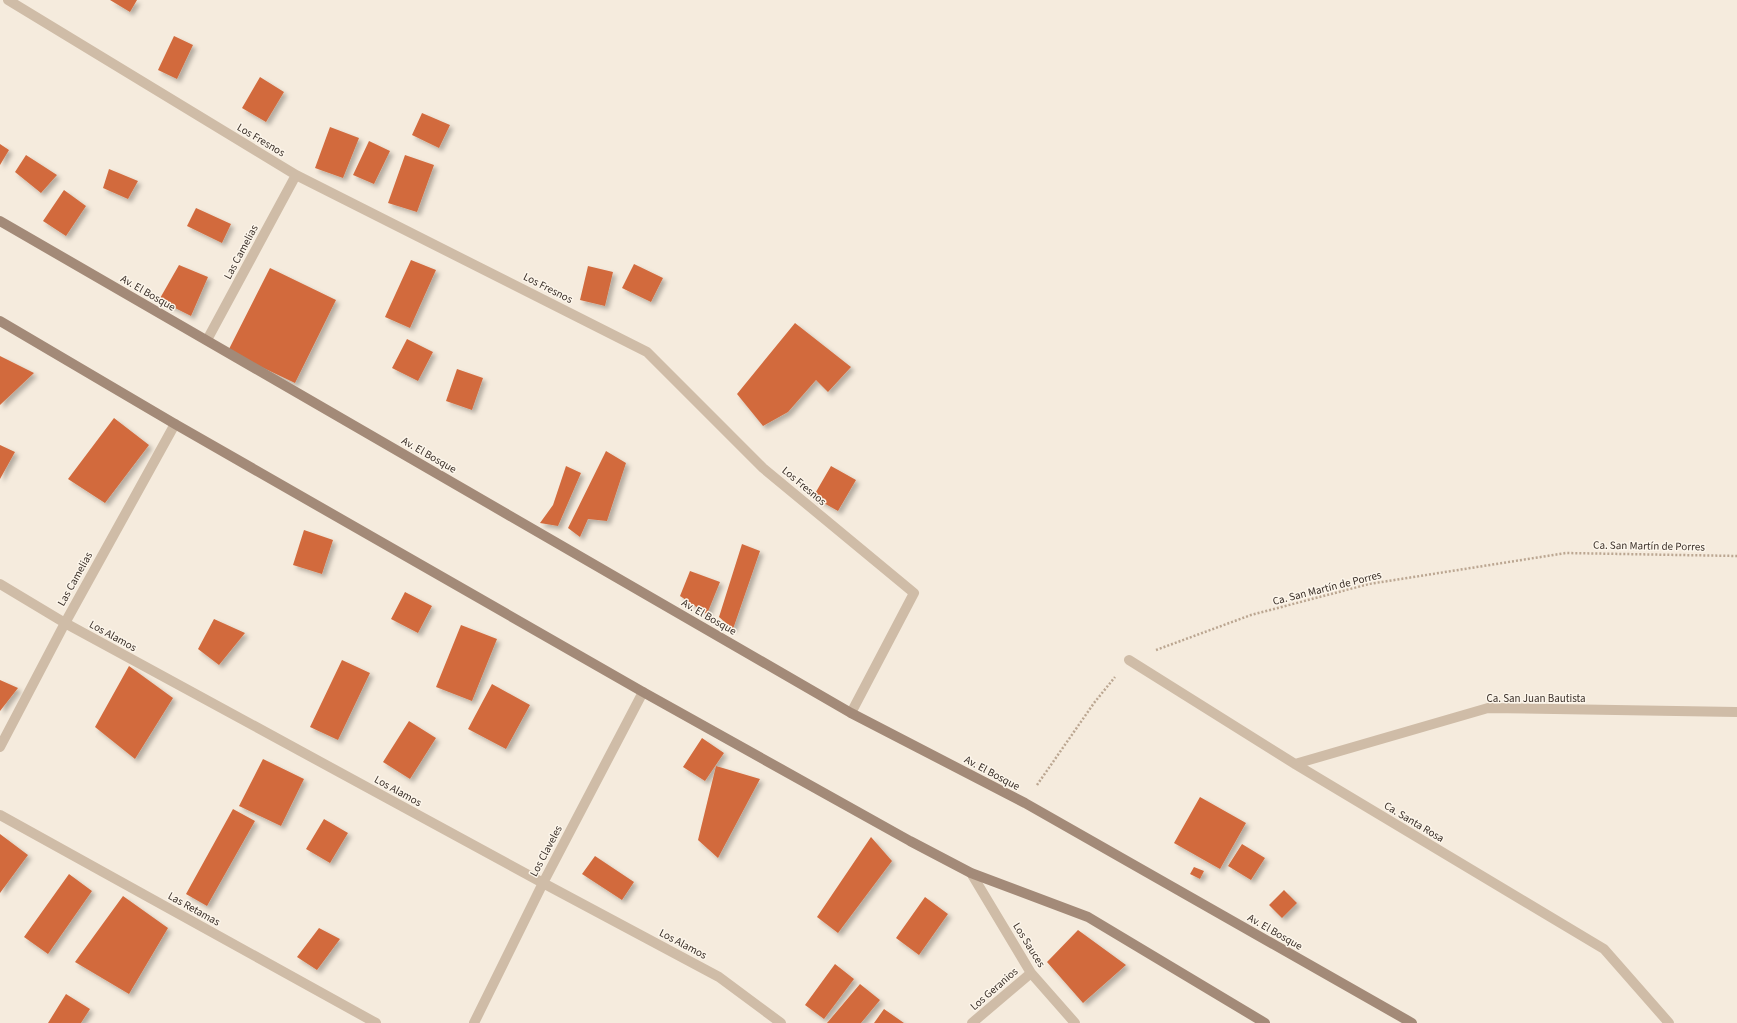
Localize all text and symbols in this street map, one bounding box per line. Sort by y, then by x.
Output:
street label: Los Fresnos [234,120,288,160]
street label: Las Camelias [220,222,262,282]
street label: Los Fresnos [521,269,576,307]
street label: Av. El Bosque [118,271,179,315]
street label: Av. El Bosque [399,433,460,477]
street label: Los Fresnos [779,463,830,509]
street label: Ca. San Martín de Porres [1593,538,1705,554]
street label: Las Camelias [54,549,96,609]
street label: Ca. San Martín de Porres [1271,567,1383,609]
street label: Av. El Bosque [679,595,740,639]
street label: Los Alamos [87,617,140,655]
street label: Ca. San Juan Bautista [1486,691,1586,706]
street label: Av. El Bosque [962,752,1023,794]
street label: Los Alamos [372,772,425,810]
street label: Ca. Santa Rosa [1381,798,1447,846]
street label: Los Claveles [526,822,566,879]
street label: Las Retamas [165,889,223,930]
street label: Av. El Bosque [1245,910,1306,954]
street label: Los Sauces [1009,920,1049,971]
street label: Los Alamos [657,925,710,963]
street label: Los Geranios [967,964,1021,1014]

